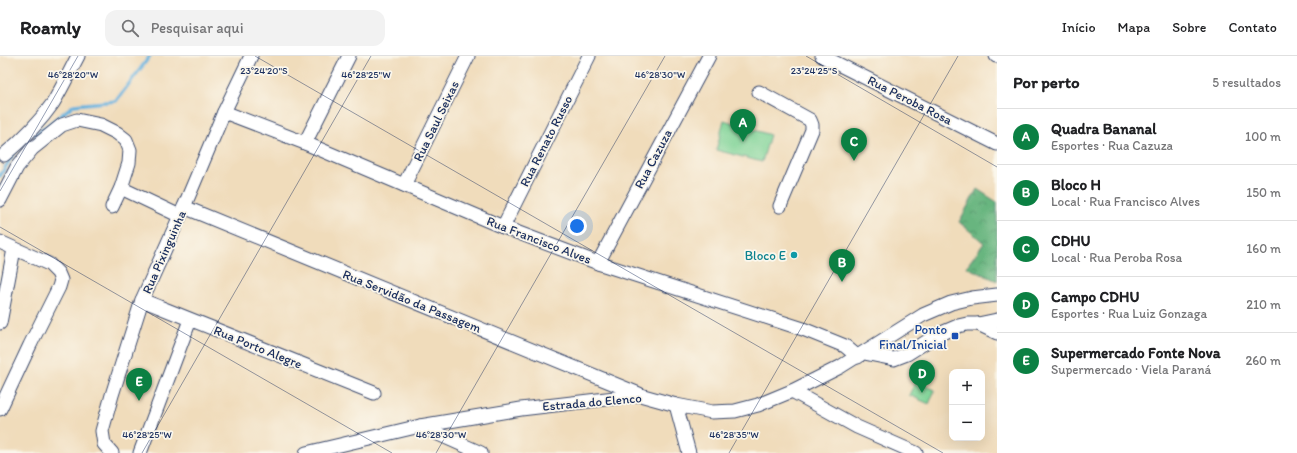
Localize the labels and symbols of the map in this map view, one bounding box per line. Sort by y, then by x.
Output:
text: 23°24'20"S [240,64,288,77]
text: 23°24'25"S [791,64,838,77]
text: 46°28'20"W [48,68,99,81]
text: 46°28'25"W [341,68,391,81]
text: 46°28'30"W [635,68,686,81]
street label: Rua Peroba Rosa [865,72,955,128]
street label: Rua Saul Seixas [410,78,462,164]
street label: Rua Renato Russo [516,92,576,189]
pin: A [730,109,756,142]
street label: Rua Cazuza [631,126,675,191]
pin: C [841,128,867,161]
street label: Rua Pixinguinha [139,208,189,296]
street label: Rua Francisco Alves [485,213,594,267]
your location [567,216,587,236]
place label: Bloco E [745,248,786,263]
pin: B [829,249,855,282]
marker: Bloco E [789,250,799,260]
street label: Rua Servidão da Passagem [341,266,484,336]
street label: Rua Porto Alegre [212,322,304,372]
place label: Ponto Final/Inicial [879,322,947,352]
marker: Ponto Final/Inicial [950,331,960,341]
pin: D [909,360,935,393]
pin: E [126,368,152,401]
street label: Estrada do Elenco [542,390,643,414]
text: 46°28'25"W [122,428,172,441]
text: 46°28'30"W [416,428,467,441]
text: 46°28'35"W [709,428,759,441]

